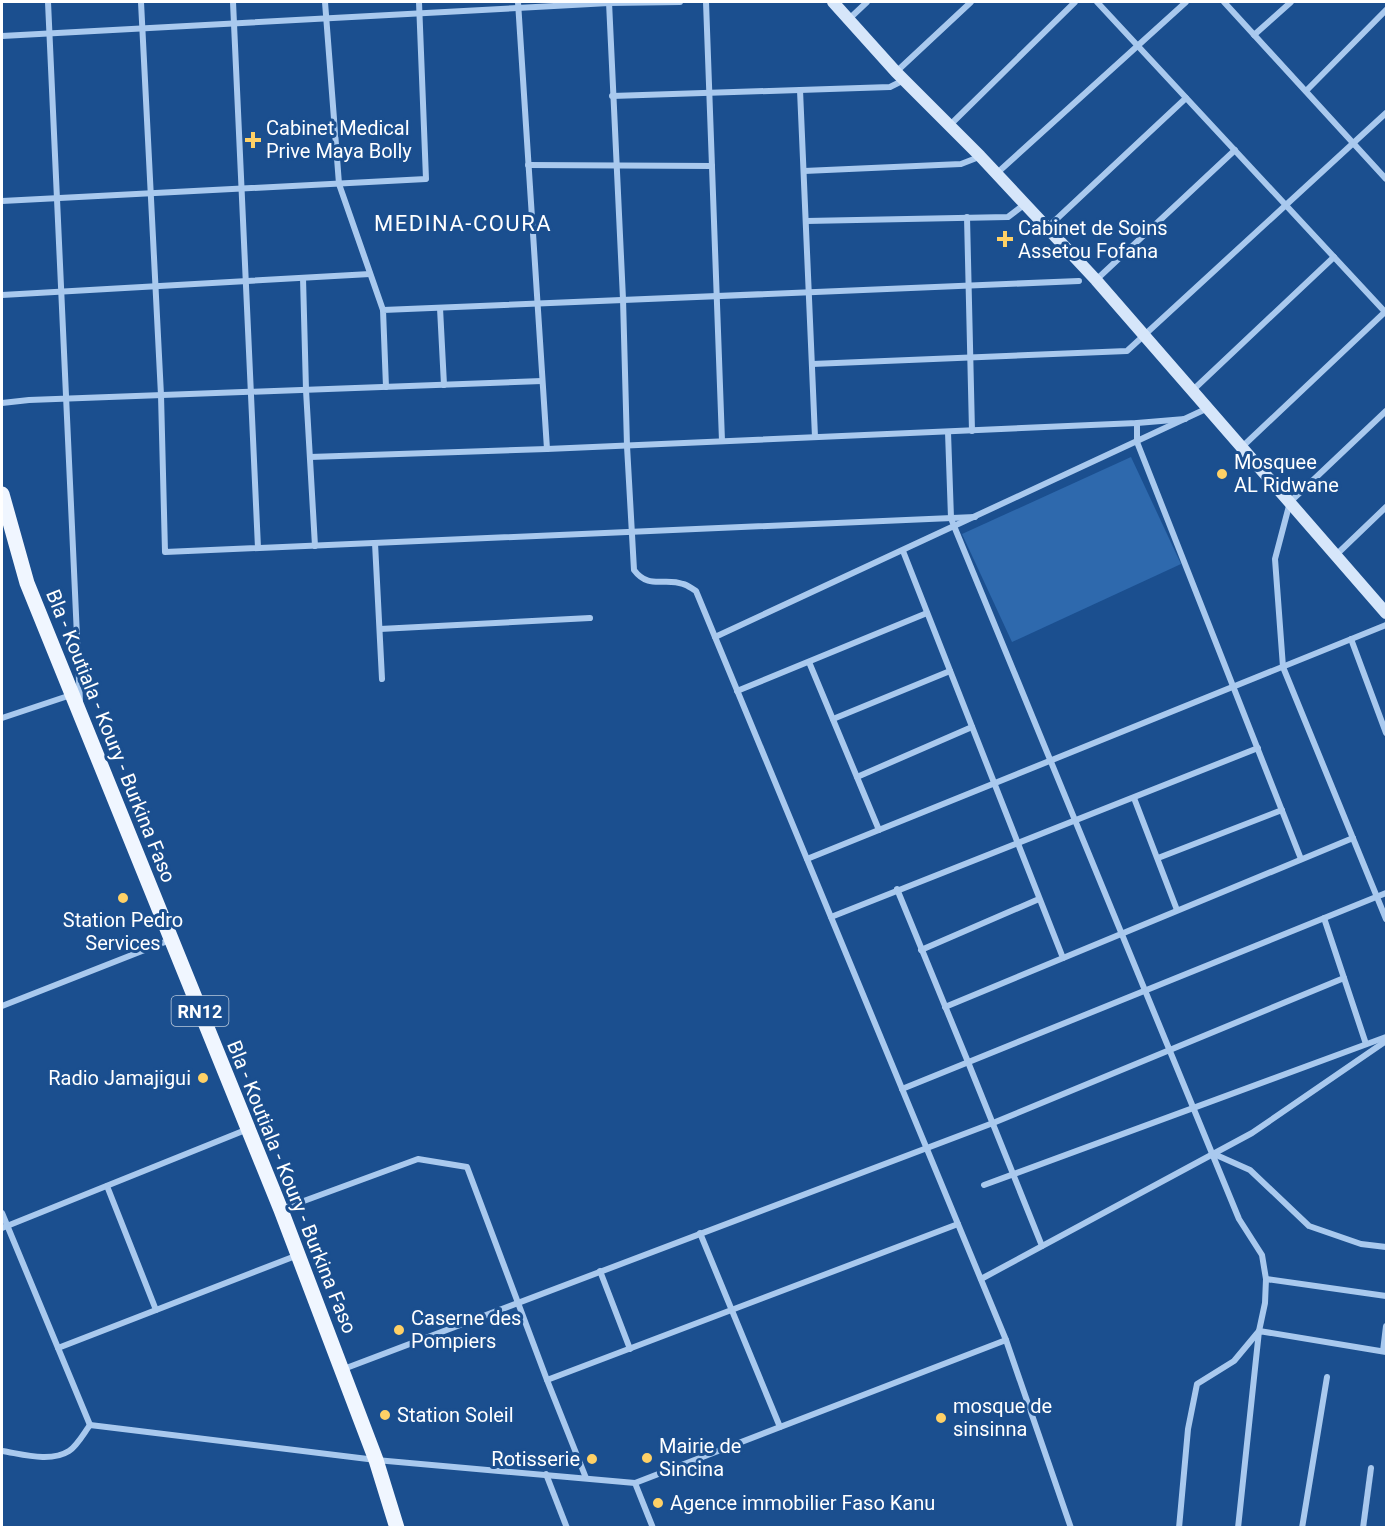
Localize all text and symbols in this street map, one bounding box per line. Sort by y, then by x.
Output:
place label: Cabinet Medical Prive Maya Bolly [266,116,412,163]
marker: Cabinet Medical Prive Maya Bolly [244,131,262,149]
district label: MEDINA-COURA [374,211,552,236]
place label: Cabinet de Soins Assetou Fofana [1018,216,1168,263]
marker: Cabinet de Soins Assetou Fofana [996,230,1014,248]
place label: Mosquee AL Ridwane [1234,450,1339,497]
marker: Mosquee AL Ridwane [1215,467,1229,481]
street label: Bla - Koutiala - Koury - Burkina Faso [41,586,181,886]
marker: Station Pedro Services [116,891,130,905]
place label: Station Pedro Services [63,908,183,955]
road number: RN12 [172,996,228,1026]
street label: Bla - Koutiala - Koury - Burkina Faso [222,1037,362,1337]
place label: Radio Jamajigui [48,1066,191,1090]
marker: Radio Jamajigui [196,1071,210,1085]
place label: Caserne des Pompiers [411,1306,521,1353]
marker: Caserne des Pompiers [392,1323,406,1337]
place label: mosque de sinsinna [953,1394,1052,1441]
place label: Station Soleil [397,1403,514,1427]
marker: Station Soleil [378,1408,392,1422]
marker: mosque de sinsinna [934,1411,948,1425]
place label: Mairie de Sincina [659,1434,741,1481]
place label: Rotisserie [491,1447,580,1471]
marker: Mairie de Sincina [640,1451,654,1465]
marker: Rotisserie [585,1452,599,1466]
place label: Agence immobilier Faso Kanu [670,1491,935,1515]
marker: Agence immobilier Faso Kanu [651,1496,665,1510]

